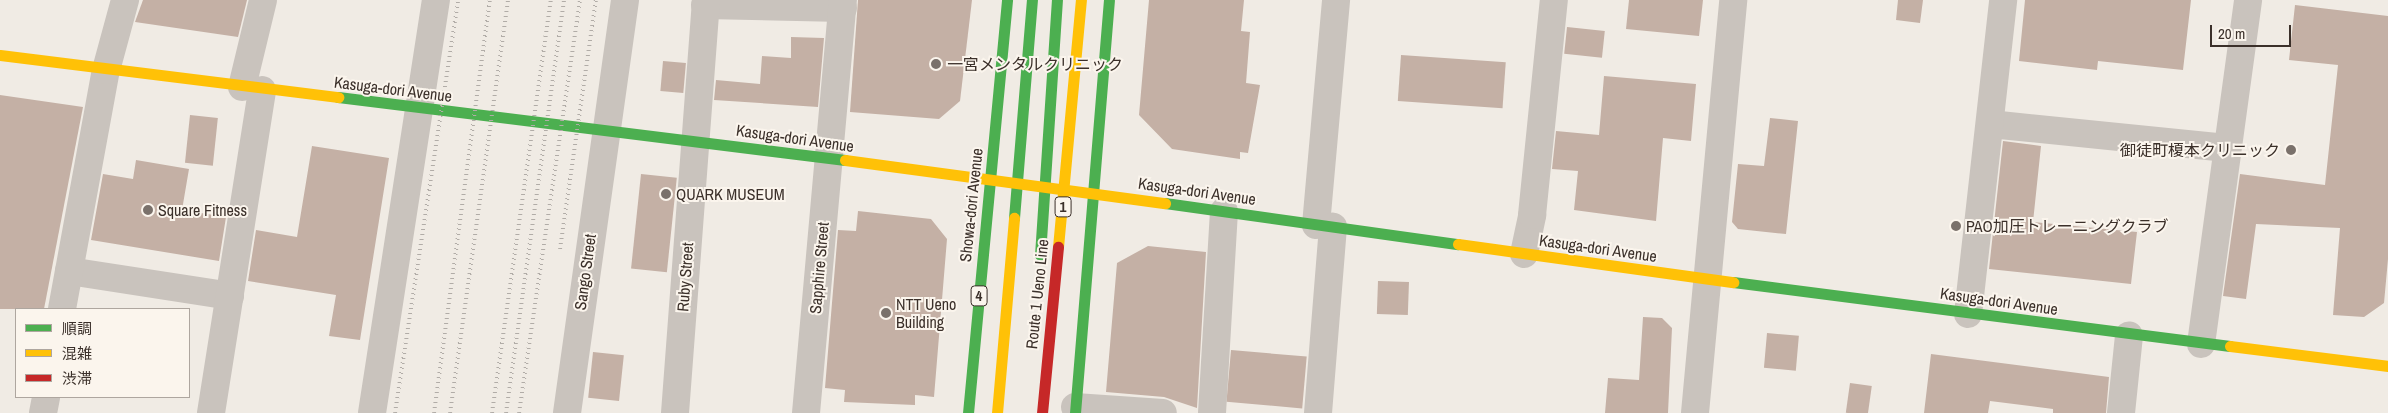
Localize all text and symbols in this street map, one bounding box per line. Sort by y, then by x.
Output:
scale bar [2213,15,2294,47]
text: 20 m [2218,23,2245,44]
place label: 一宮メンタルクリニック [947,54,1123,74]
marker: 一宮メンタルクリニック [929,57,943,71]
street label: Kasuga-dori Avenue [333,72,453,106]
street label: Kasuga-dori Avenue [735,120,855,156]
place label: 御徒町榎本クリニック [2120,140,2280,160]
marker: 御徒町榎本クリニック [2284,143,2298,157]
street label: Showa-dori Avenue [955,147,987,263]
street label: Kasuga-dori Avenue [1137,173,1257,209]
place label: QUARK MUSEUM [676,184,785,204]
marker: QUARK MUSEUM [660,188,672,200]
road number: 1 [1054,194,1072,220]
place label: Square Fitness [158,200,247,220]
marker: Square Fitness [142,204,154,216]
place label: PAO加圧トレーニングクラブ [1966,216,2169,236]
marker: PAO加圧トレーニングクラブ [1950,220,1962,232]
street label: Sapphire Street [805,221,833,315]
street label: Kasuga-dori Avenue [1538,230,1658,266]
street label: Sango Street [570,233,600,311]
street label: Route 1 Ueno Line [1022,238,1052,350]
street label: Ruby Street [673,242,697,312]
street label: Kasuga-dori Avenue [1939,283,2059,319]
road number: 4 [970,284,988,308]
place label: NTT Ueno Building [896,294,957,332]
marker: NTT Ueno Building [880,307,892,319]
legend [15,308,190,398]
text: 順調 [62,318,92,339]
text: 混雑 [62,343,92,364]
text: 渋滞 [62,368,92,389]

